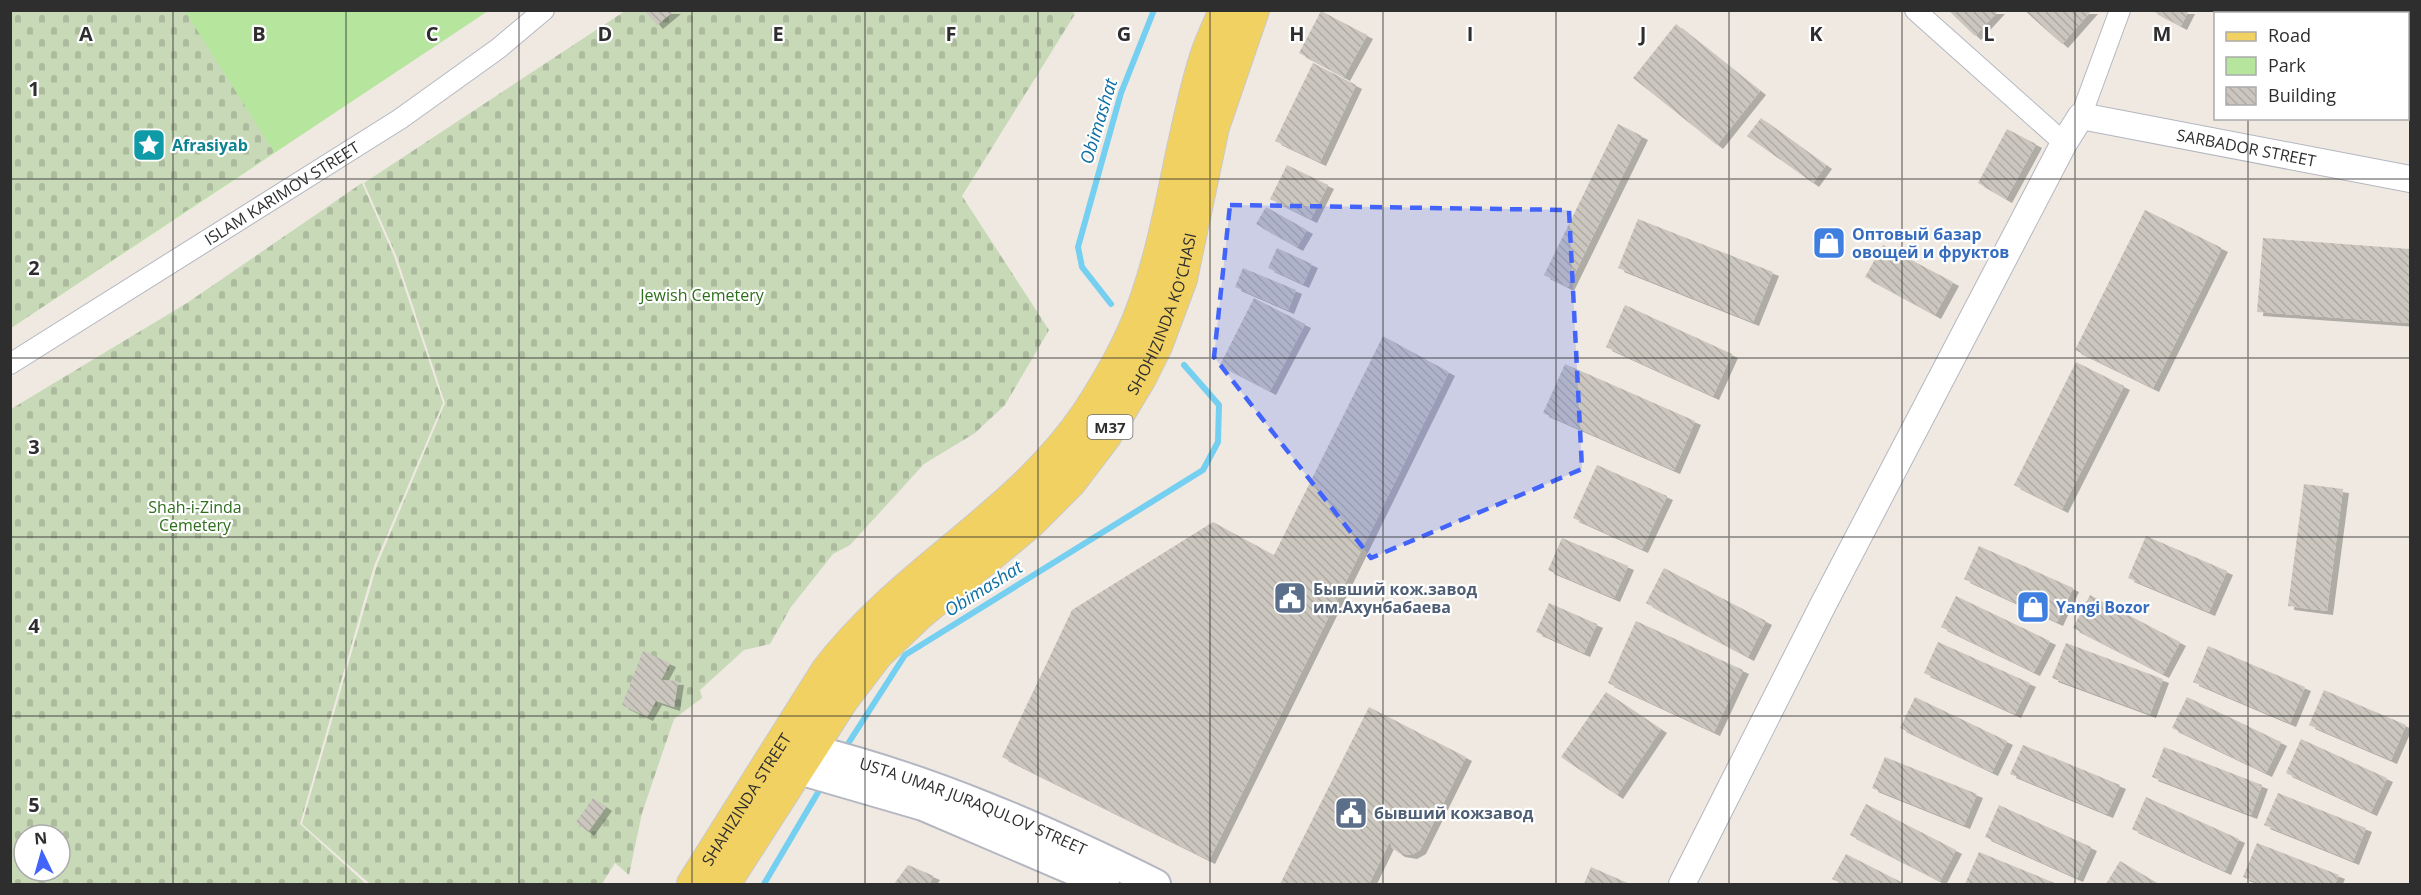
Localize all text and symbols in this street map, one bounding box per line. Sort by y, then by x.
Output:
legend [2214,12,2409,120]
text: A [79,20,93,47]
text: B [252,20,266,47]
text: C [426,20,439,47]
text: D [598,20,612,47]
text: E [772,20,784,47]
text: F [946,20,956,47]
text: G [1117,20,1131,47]
text: H [1289,20,1305,47]
text: I [1467,20,1473,47]
text: J [1638,20,1646,47]
text: K [1809,20,1823,47]
text: L [1983,20,1995,47]
text: M [2153,20,2171,47]
text: Road [2268,23,2311,47]
text: Park [2268,53,2306,77]
water label: Obimashat [1074,74,1123,167]
text: 1 [28,75,40,102]
text: Building [2268,83,2336,107]
street label: SARBADOR STREET [2175,124,2318,172]
place icon: Afrasiyab [131,127,167,163]
place label: Afrasiyab [172,134,248,156]
street label: ISLAM KARIMOV STREET [200,136,364,250]
place label: Оптовый базар овощей и фруктов [1852,223,2009,263]
shop icon: Оптовый базар овощей и фруктов [1811,225,1847,261]
street label: SHOHIZINDA KO'CHASI [1121,231,1201,399]
text: 2 [28,254,40,281]
park label: Jewish Cemetery [638,284,765,306]
road number: M37 [1088,415,1132,439]
text: 3 [28,433,40,460]
park label: Shah-i-Zinda Cemetery [148,496,242,536]
water label: Obimashat [939,554,1028,622]
place label: Бывший кож.завод им.Ахунбабаева [1313,578,1477,618]
public building icon: Бывший кож.завод им.Ахунбабаева [1272,580,1308,616]
shop icon: Yangi Bozor [2015,589,2051,625]
place label: Yangi Bozor [2056,596,2150,618]
text: 4 [28,612,40,639]
street label: SHAHIZINDA STREET [696,729,796,870]
street label: USTA UMAR JURAQULOV STREET [857,752,1091,860]
text: 5 [28,791,40,818]
public building icon: бывший кожзавод [1333,795,1369,831]
place label: бывший кожзавод [1374,802,1534,824]
north arrow [12,823,72,883]
text: N [33,827,48,850]

